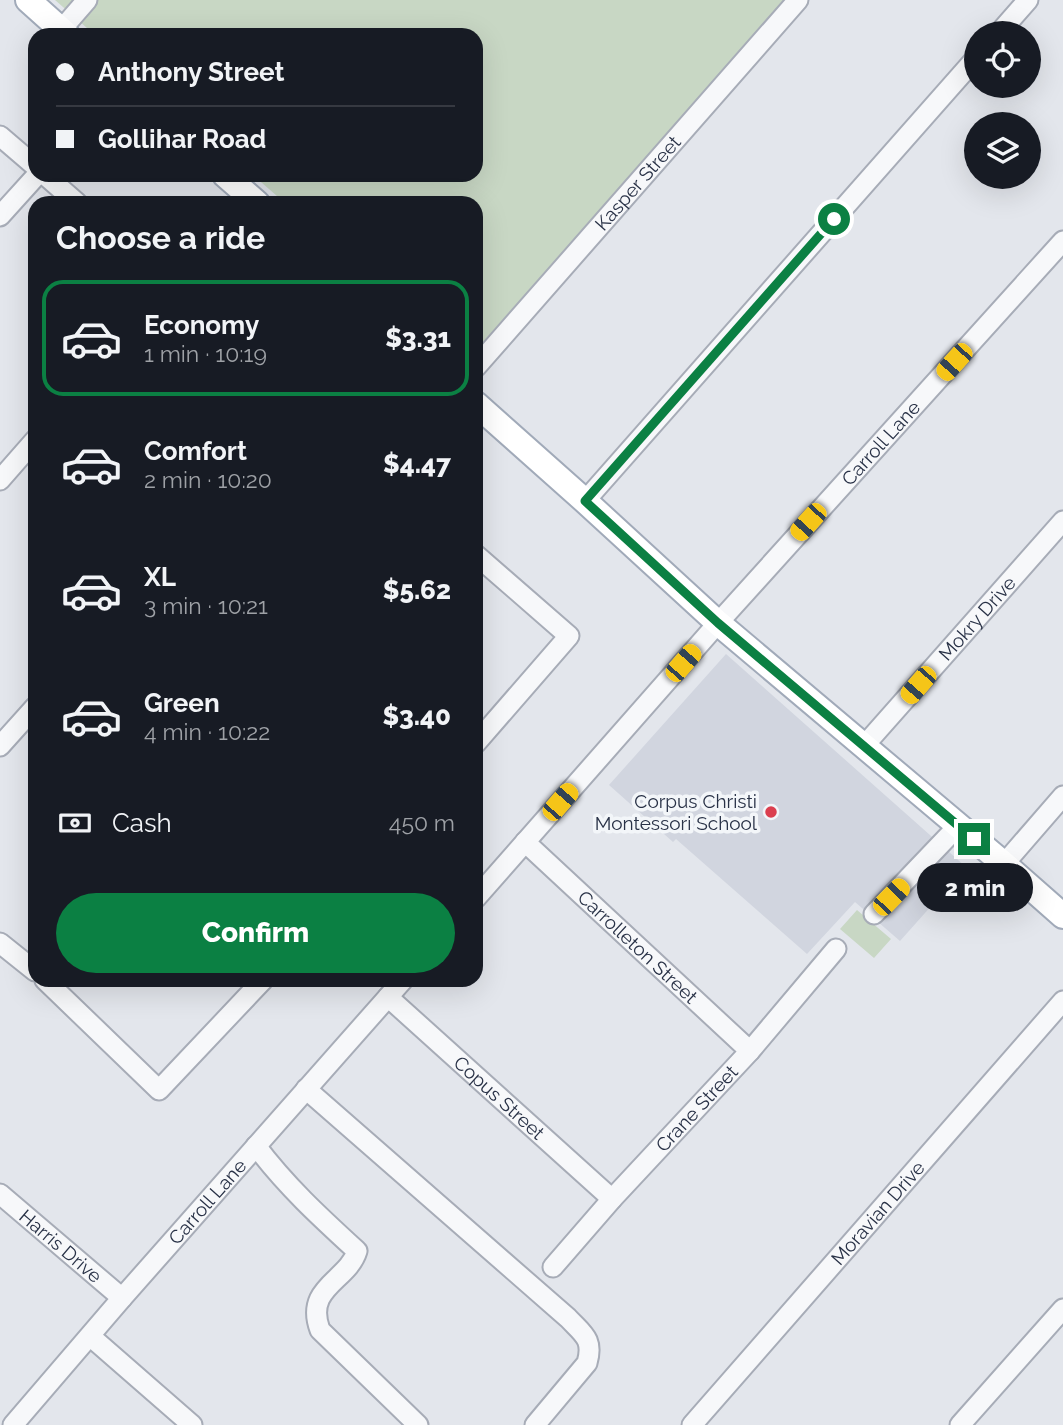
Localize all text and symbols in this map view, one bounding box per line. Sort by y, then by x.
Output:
map controls [964,21,1041,189]
button: locate [964,21,1041,98]
text: Anthony Street [98,57,284,87]
button: layers [964,112,1041,189]
text: Gollihar Road [98,124,266,154]
street label: Kasper Street [590,131,685,235]
route start [818,203,850,235]
text: Choose a ride [56,219,265,256]
icon: car [60,307,123,370]
text: Economy [144,310,259,340]
text: $3.31 [385,323,451,353]
car [933,339,976,385]
text: 1 min · 10:19 [144,340,267,367]
street label: Carroll Lane [837,396,924,490]
icon: car [60,433,123,496]
text: Comfort [144,436,247,466]
text: $4.47 [383,449,451,479]
text: 2 min · 10:20 [144,466,272,493]
car [787,499,830,545]
icon: car [60,559,123,622]
text: XL [144,562,176,592]
street label: Mokry Drive [934,572,1020,665]
text: $5.62 [383,575,451,605]
text: 3 min · 10:21 [144,592,268,619]
car [662,640,705,686]
car [897,662,940,708]
icon: car [60,685,123,748]
text: Green [144,688,220,718]
text: $3.40 [383,701,451,731]
text: 4 min · 10:22 [144,718,270,745]
car [539,779,582,825]
place label: Corpus Christi Montessori School [595,790,758,834]
icon: cash [56,804,94,842]
marker: Corpus Christi Montessori School [763,804,779,820]
text: Cash [112,808,172,838]
text: 450 m [389,809,455,836]
route end [958,823,990,855]
callout: 2 min [916,864,1032,912]
text: 2 min [945,874,1005,901]
car [869,875,914,919]
street label: Carrolleton Street [573,886,703,1008]
button: Confirm [56,893,455,973]
street label: Copus Street [450,1051,550,1144]
street label: Crane Street [651,1060,742,1156]
street label: Carroll Lane [164,1155,251,1249]
street label: Moravian Drive [826,1156,929,1269]
street label: Harris Drive [15,1205,107,1287]

